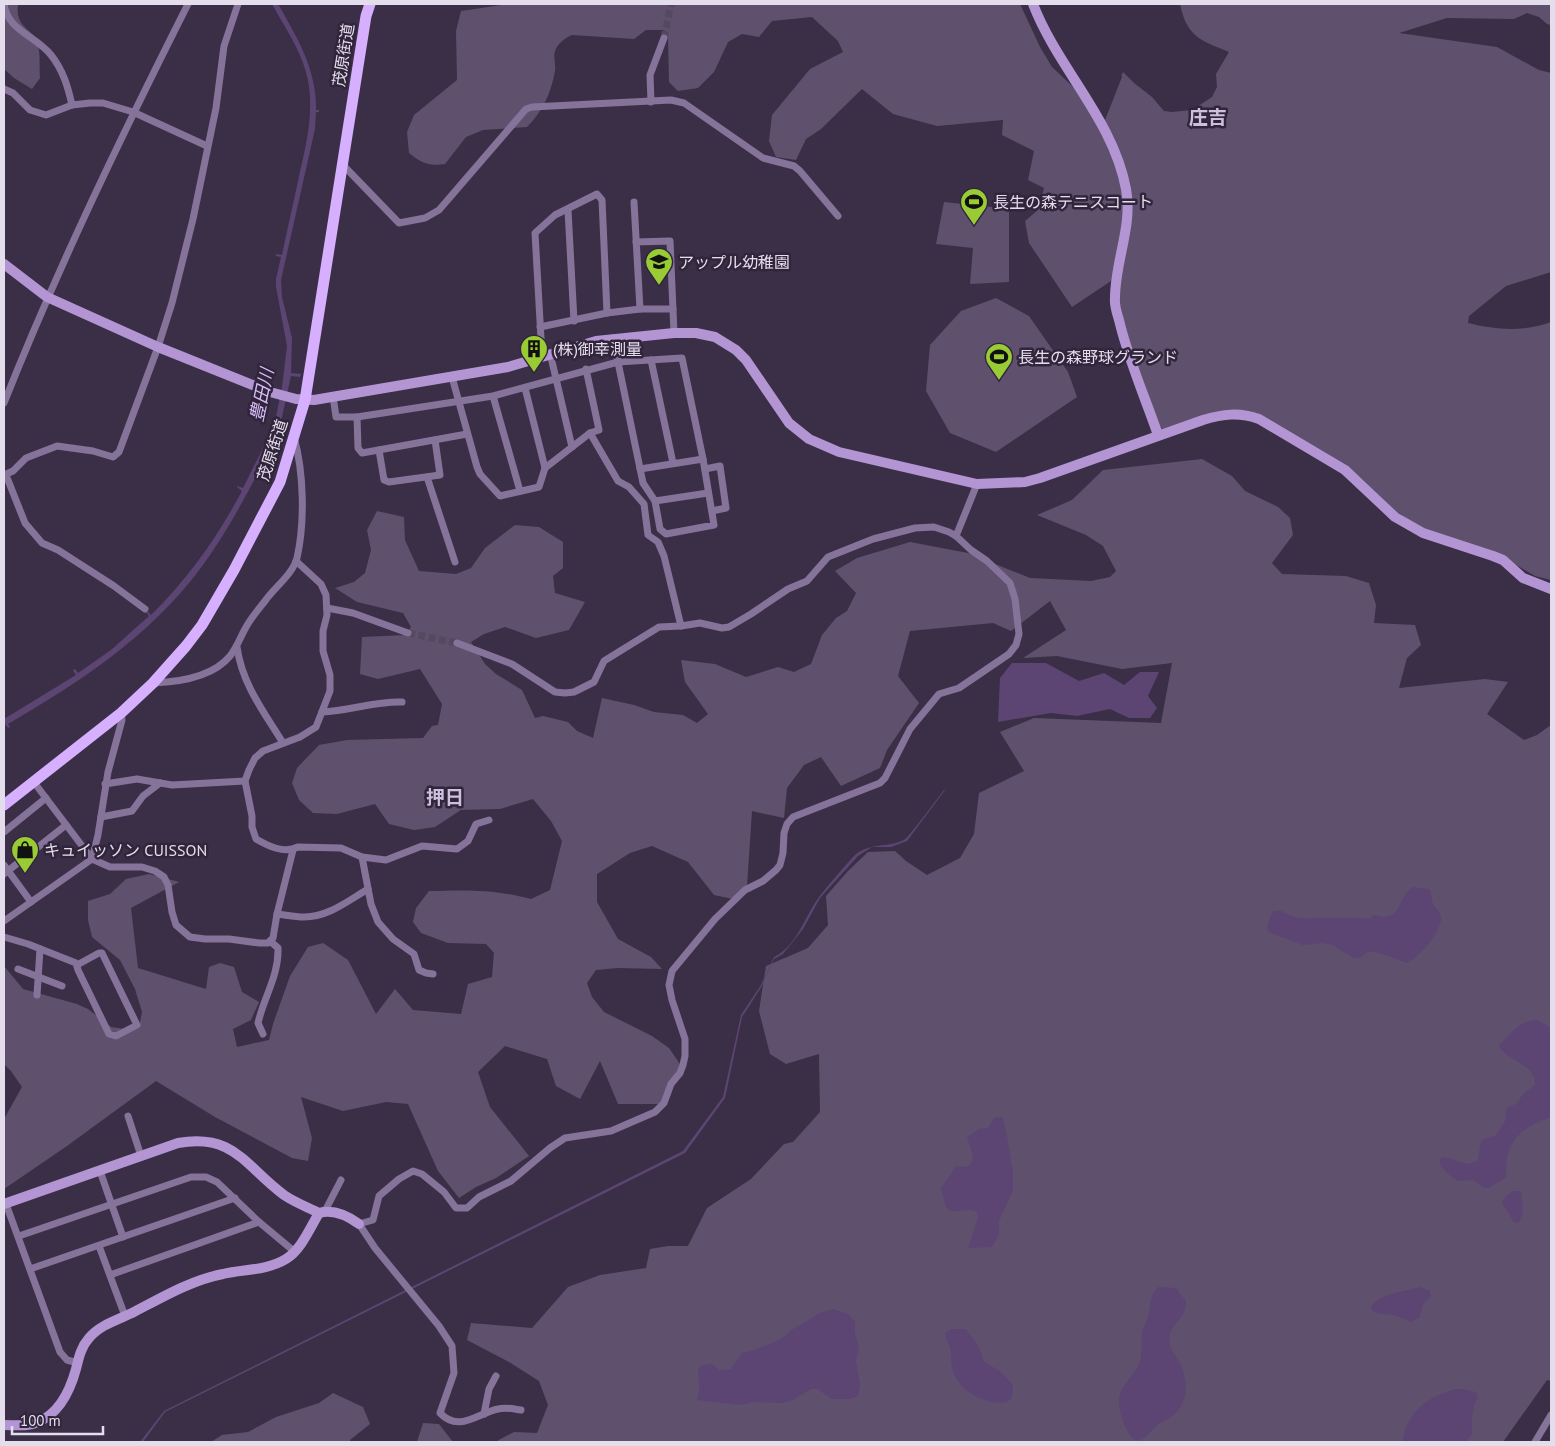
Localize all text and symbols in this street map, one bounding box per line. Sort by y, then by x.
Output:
street label: 茂原街道 [328,22,358,88]
district label: 庄吉 [1189,105,1227,129]
sports icon: 長生の森テニスコート [959,187,989,226]
place label: 長生の森テニスコート [993,192,1153,212]
school or university icon: アップル幼稚園 [644,247,674,286]
place label: アップル幼稚園 [678,252,790,272]
building icon: (株)御幸測量 [519,334,549,373]
place label: (株)御幸測量 [553,339,642,359]
sports icon: 長生の森野球グランド [984,342,1014,381]
place label: 長生の森野球グランド [1018,347,1178,367]
water label: 豊田川 [245,364,279,424]
street label: 茂原街道 [253,416,291,484]
district label: 押日 [426,785,464,809]
shop icon: キュイッソン CUISSON [10,835,40,874]
place label: キュイッソン CUISSON [44,840,207,860]
scale bar [12,1404,104,1436]
text: 100 m [20,1411,61,1430]

